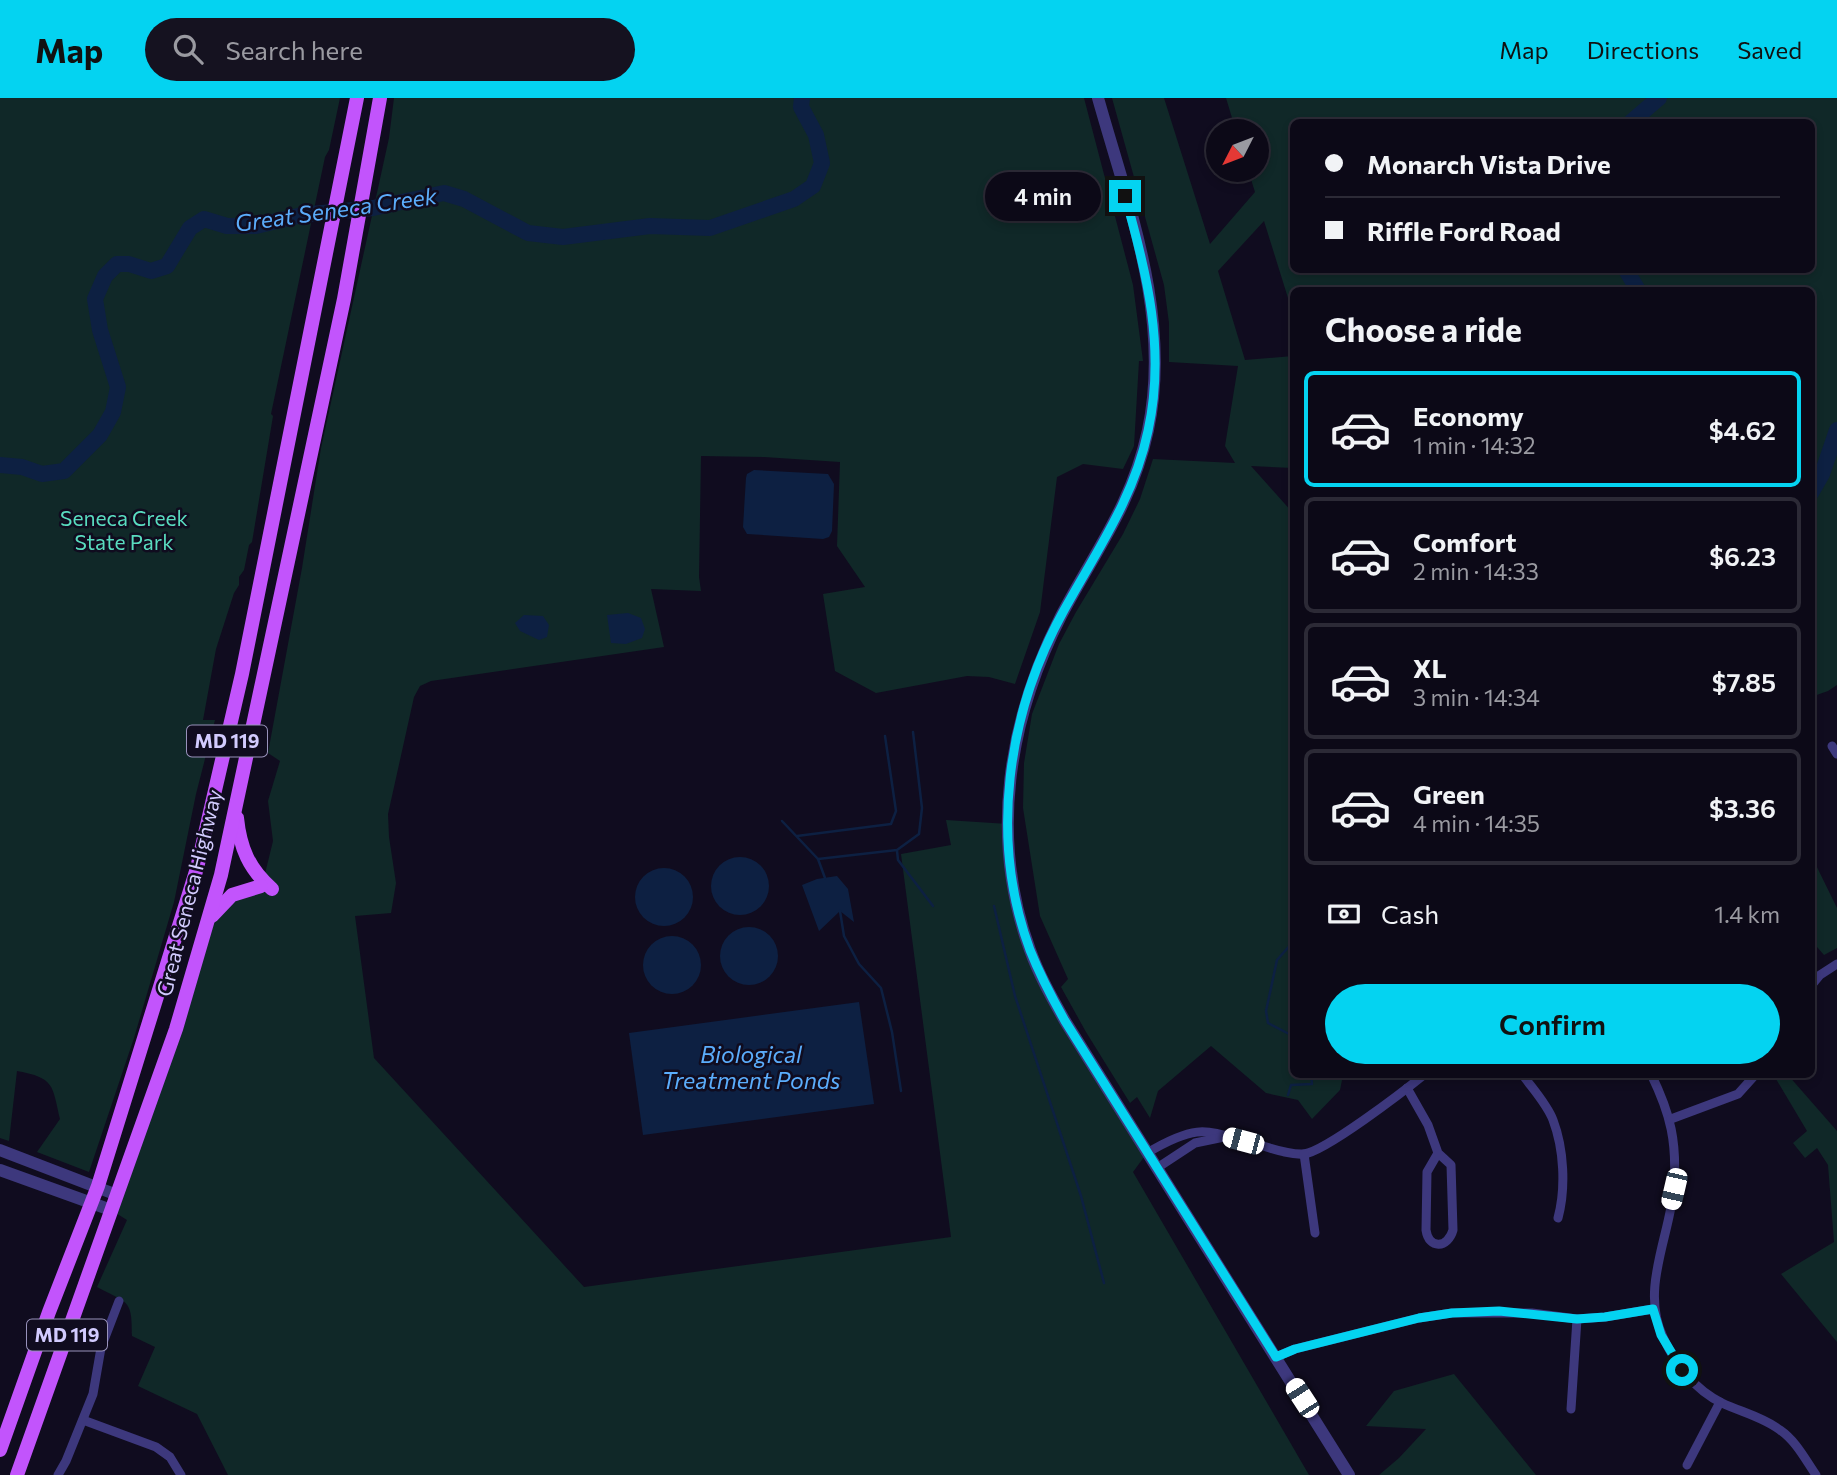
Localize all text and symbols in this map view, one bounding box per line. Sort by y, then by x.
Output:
search box [145,18,635,81]
text: Map [35,29,103,70]
icon: search [169,30,207,68]
text: Search here [225,34,363,65]
text: Map [1499,35,1549,64]
text: Directions [1587,35,1699,64]
text: Saved [1737,35,1802,64]
north arrow [1206,119,1269,182]
map controls [1206,119,1269,182]
text: Monarch Vista Drive [1367,148,1611,179]
callout: 4 min [985,172,1100,220]
route end [1109,180,1141,212]
water label: Great Seneca Creek [233,181,439,237]
text: 4 min [1014,182,1072,210]
text: Riffle Ford Road [1367,215,1561,246]
text: Choose a ride [1325,309,1522,349]
icon: car [1329,398,1392,461]
text: Economy [1413,400,1524,431]
text: $4.62 [1709,414,1776,445]
text: 1 min · 14:32 [1413,431,1536,459]
park label: Seneca Creek State Park [60,505,188,554]
icon: car [1329,524,1392,587]
text: Comfort [1413,526,1516,557]
text: $6.23 [1709,540,1776,571]
text: 2 min · 14:33 [1413,557,1539,585]
icon: car [1329,650,1392,713]
text: XL [1413,652,1447,683]
text: $7.85 [1712,666,1776,697]
text: 3 min · 14:34 [1413,683,1540,711]
road number: MD 119 [187,726,267,756]
icon: car [1329,776,1392,839]
text: Green [1413,778,1485,809]
street label: Great Seneca Highway [151,786,226,999]
text: $3.36 [1709,792,1776,823]
text: 4 min · 14:35 [1413,809,1540,837]
icon: cash [1325,895,1363,933]
text: Cash [1381,898,1439,929]
text: 1.4 km [1714,900,1780,928]
button: Confirm [1325,984,1780,1064]
water label: Biological Treatment Ponds [661,1040,841,1094]
car [1220,1125,1267,1157]
car [1660,1166,1689,1212]
road number: MD 119 [27,1320,107,1350]
route start [1666,1354,1698,1386]
car [1282,1375,1323,1421]

